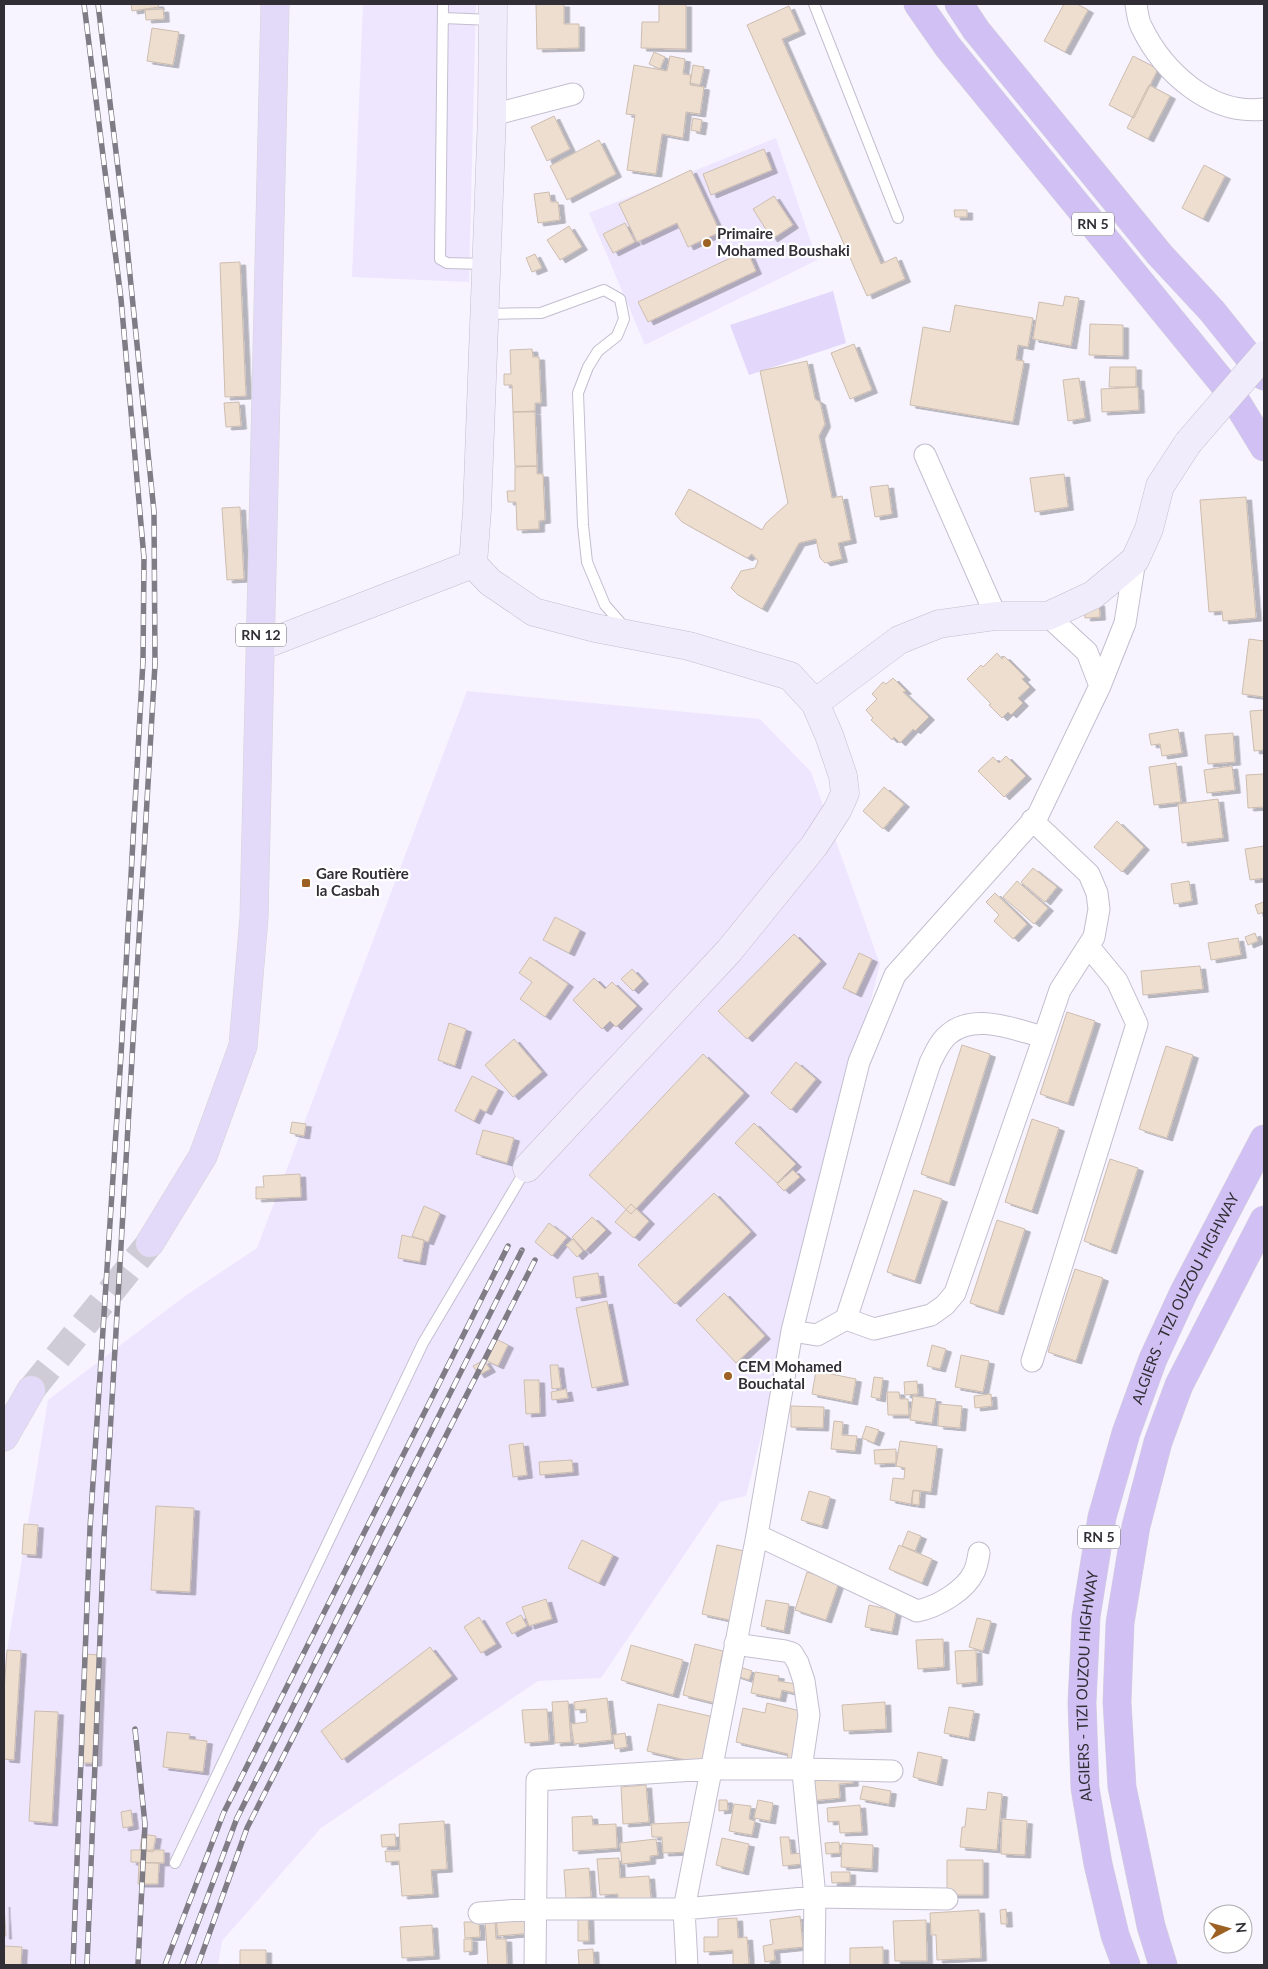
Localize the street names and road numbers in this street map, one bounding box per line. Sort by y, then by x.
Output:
road number: RN 5 [1072,212,1114,235]
road number: RN 12 [236,624,286,646]
street label: ALGIERS - TIZI OUZOU HIGHWAY [1127,1189,1243,1406]
road number: RN 5 [1078,1525,1120,1548]
street label: ALGIERS - TIZI OUZOU HIGHWAY [1072,1569,1101,1804]

